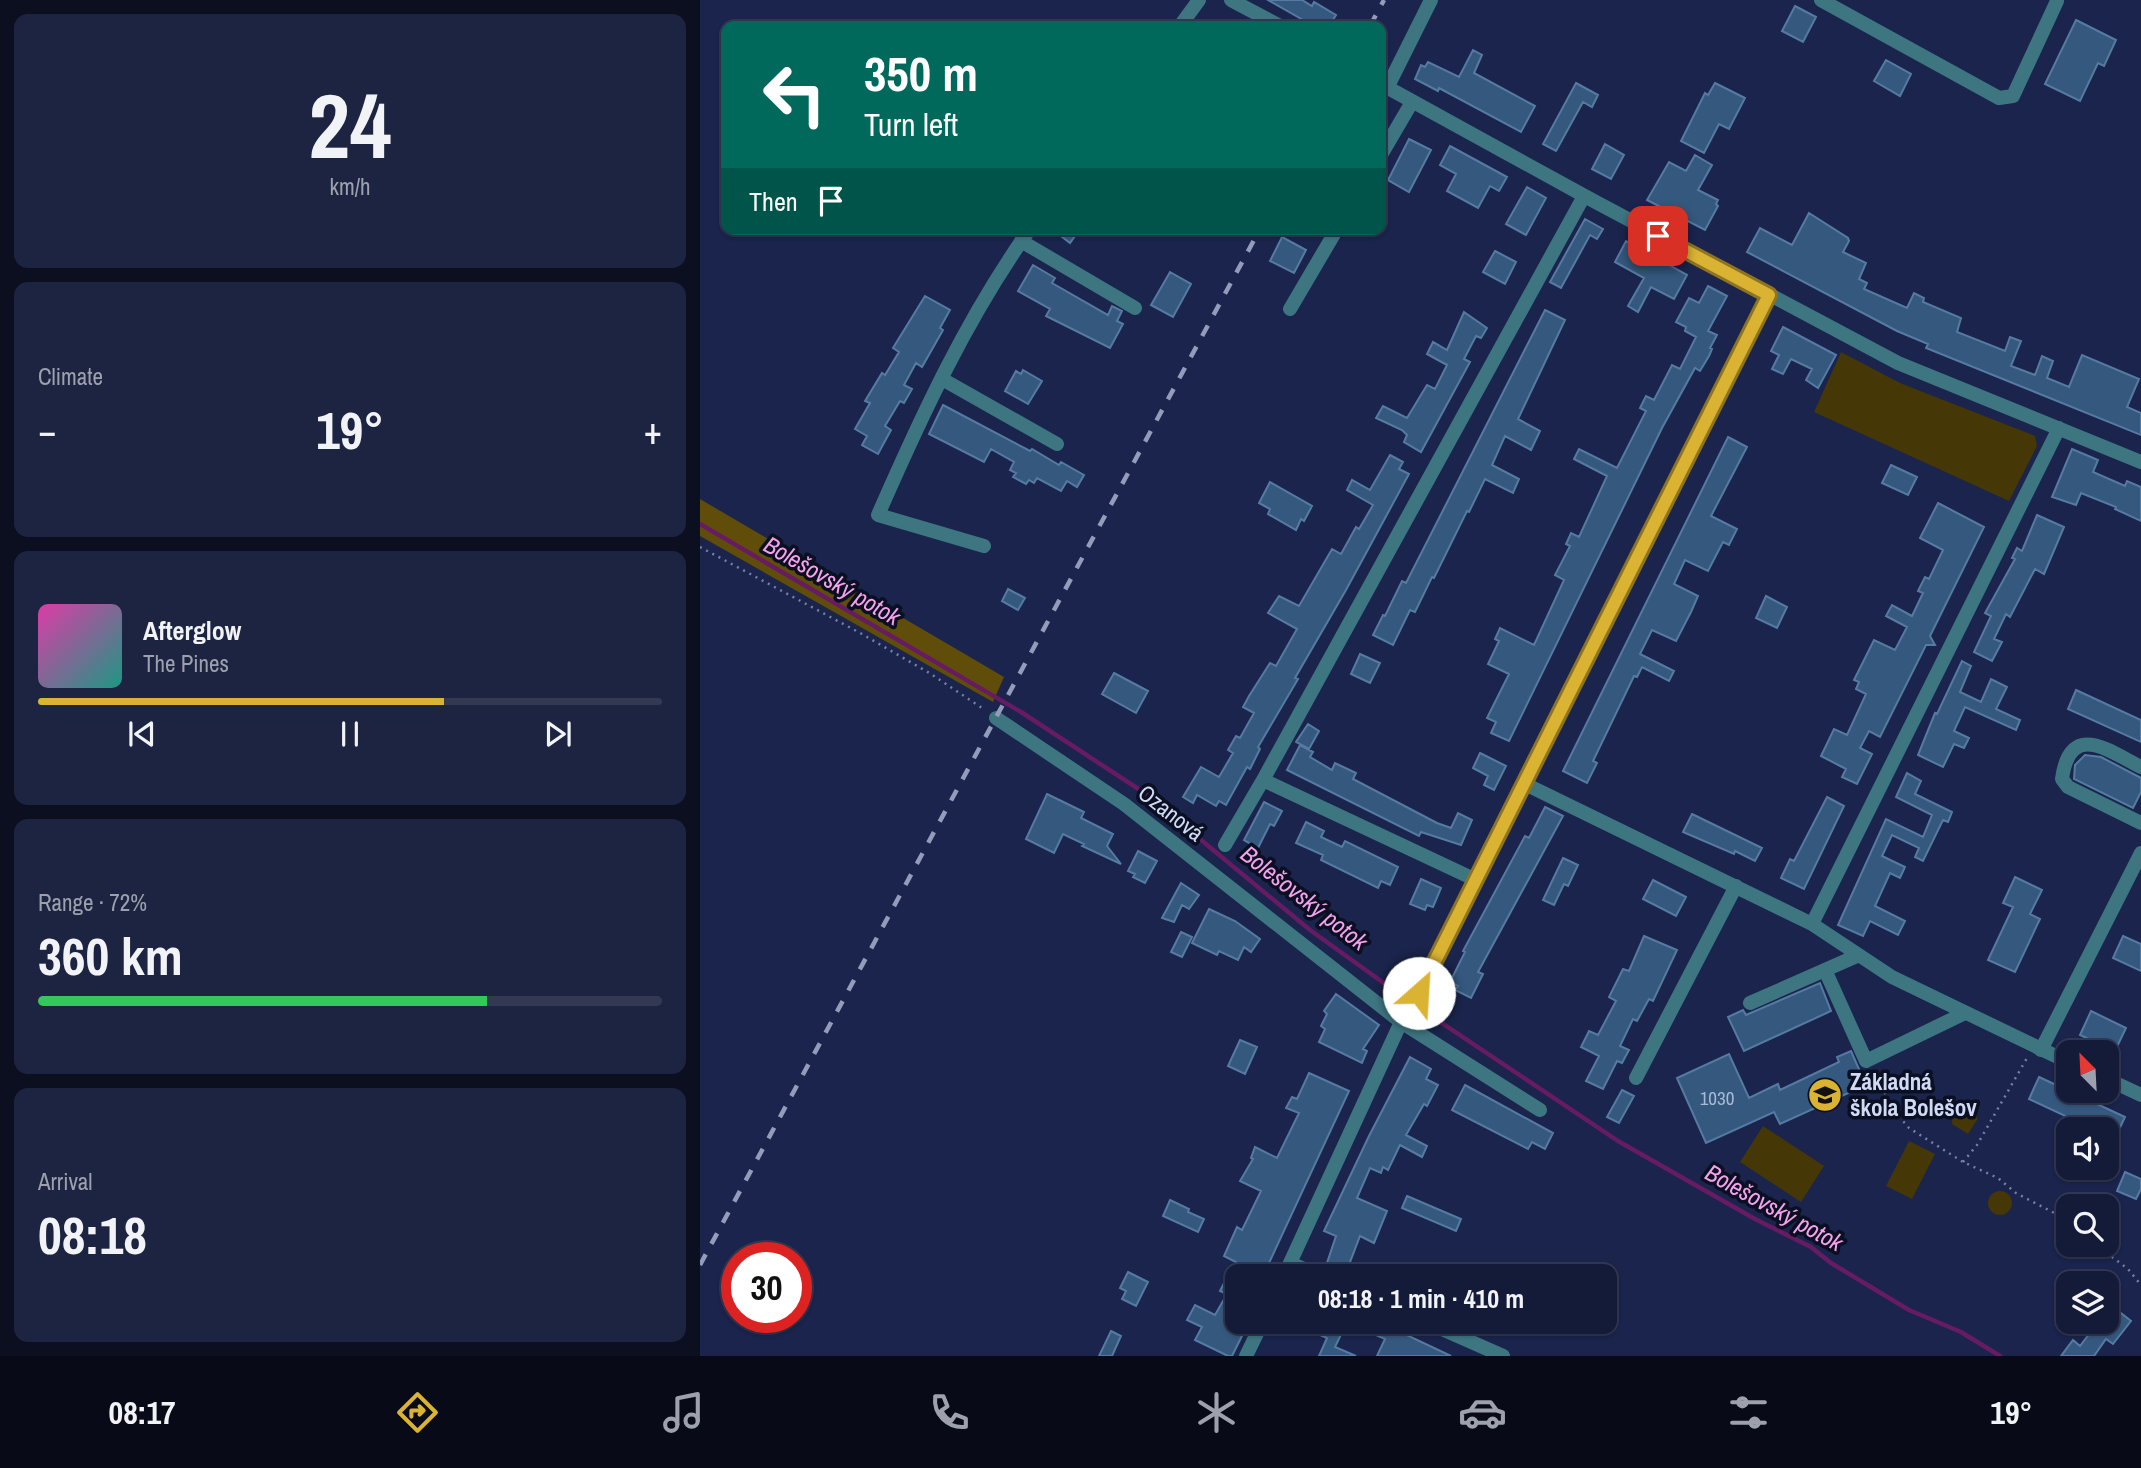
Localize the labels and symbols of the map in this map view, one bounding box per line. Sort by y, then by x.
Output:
pin [1628,206,1688,266]
water label: Bolešovský potok [758,528,908,633]
street label: Ozanová [1132,777,1211,848]
water label: Bolešovský potok [1234,837,1376,958]
position arrow [1382,956,1456,1030]
north arrow [2056,1040,2119,1102]
place label: Základná škola Bolešov [1850,1066,1977,1123]
school or university icon: Základná škola Bolešov [1806,1076,1844,1114]
house number: 1030 [1700,1085,1734,1111]
water label: Bolešovský potok [1700,1156,1850,1259]
speed limit sign: 30 [721,1242,812,1333]

